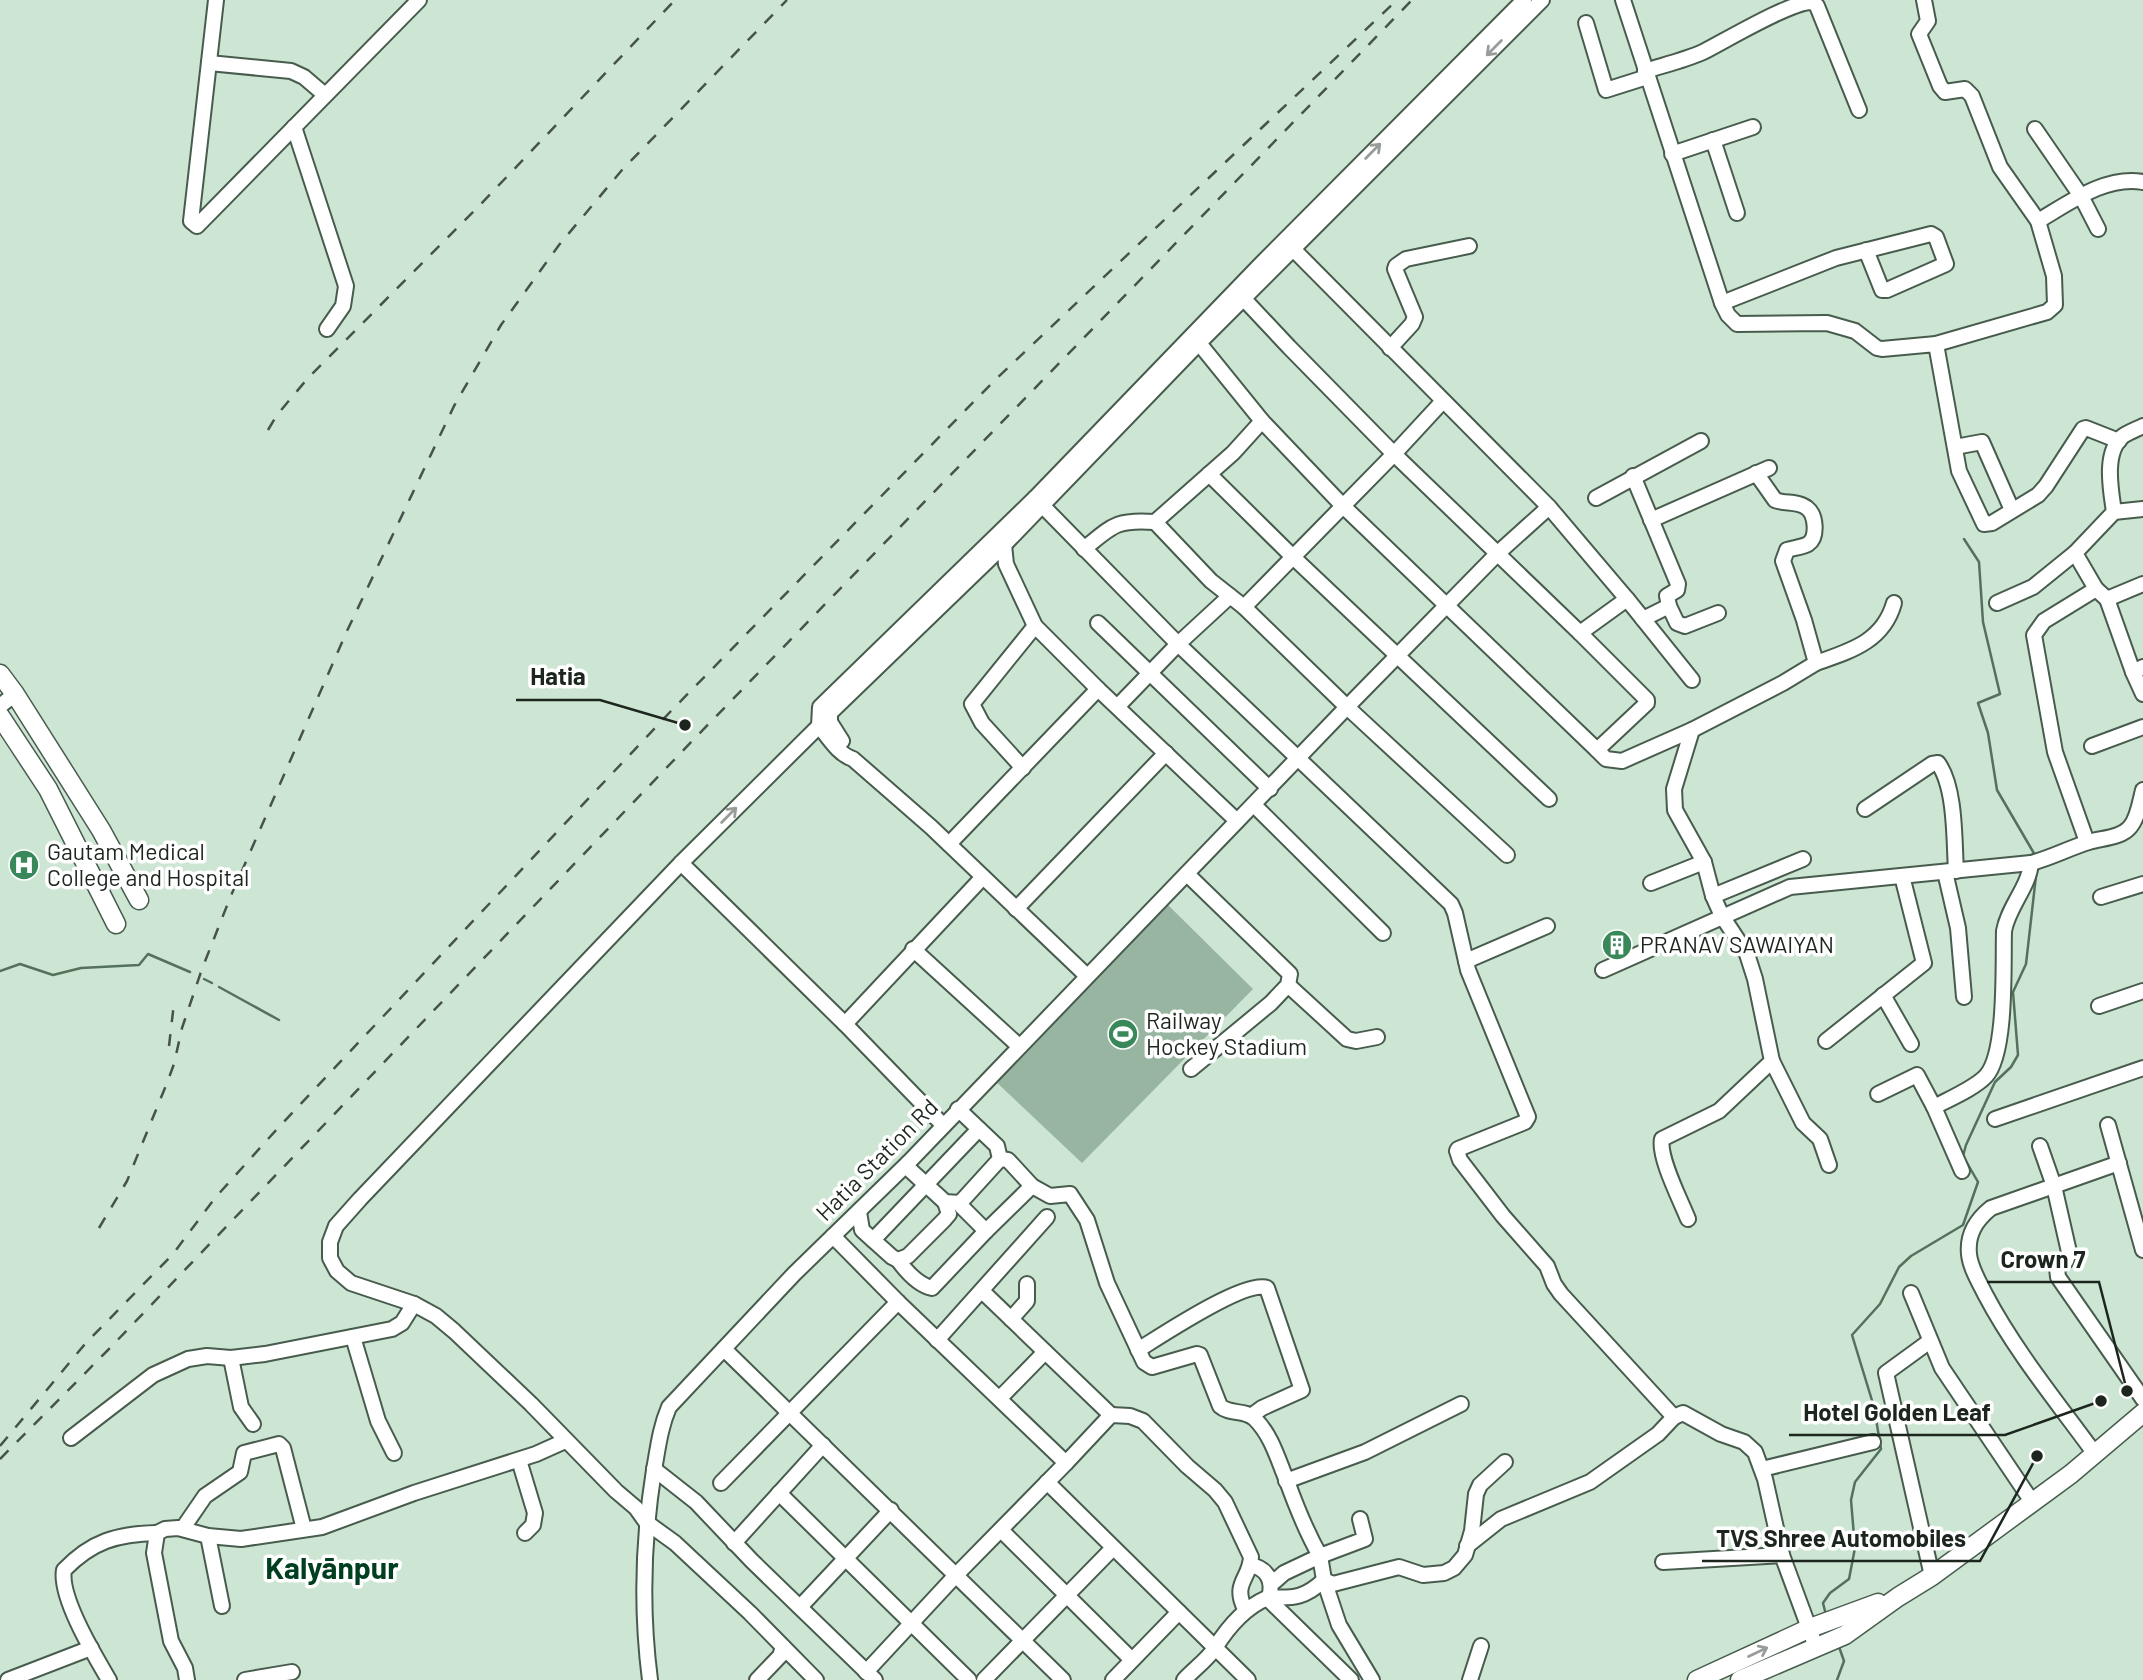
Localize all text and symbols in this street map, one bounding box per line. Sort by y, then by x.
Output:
one-way arrow [1486,39,1503,56]
one-way arrow [1364,142,1381,159]
callout: Hatia [516,655,600,700]
text: Hatia [530,661,586,690]
one-way arrow [721,806,738,823]
place label: Gautam Medical College and Hospital [47,837,249,891]
hospital icon: Gautam Medical College and Hospital [7,848,41,882]
building icon: PRANAV SAWAIYAN [1600,928,1634,962]
place label: PRANAV SAWAIYAN [1640,930,1834,958]
place label: Railway Hockey Stadium [1146,1006,1307,1060]
sports icon: Railway Hockey Stadium [1106,1017,1140,1051]
street label: Hatia Station Rd [809,1092,943,1226]
callout: Crown 7 [1987,1237,2099,1282]
text: Crown 7 [2001,1244,2085,1273]
callout: Hotel Golden Leaf [1789,1390,2005,1435]
text: Hotel Golden Leaf [1803,1397,1991,1426]
callout: TVS Shree Automobiles [1702,1516,1980,1561]
text: TVS Shree Automobiles [1716,1523,1966,1552]
district label: Kalyānpur [265,1549,399,1585]
one-way arrow [1746,1645,1768,1658]

